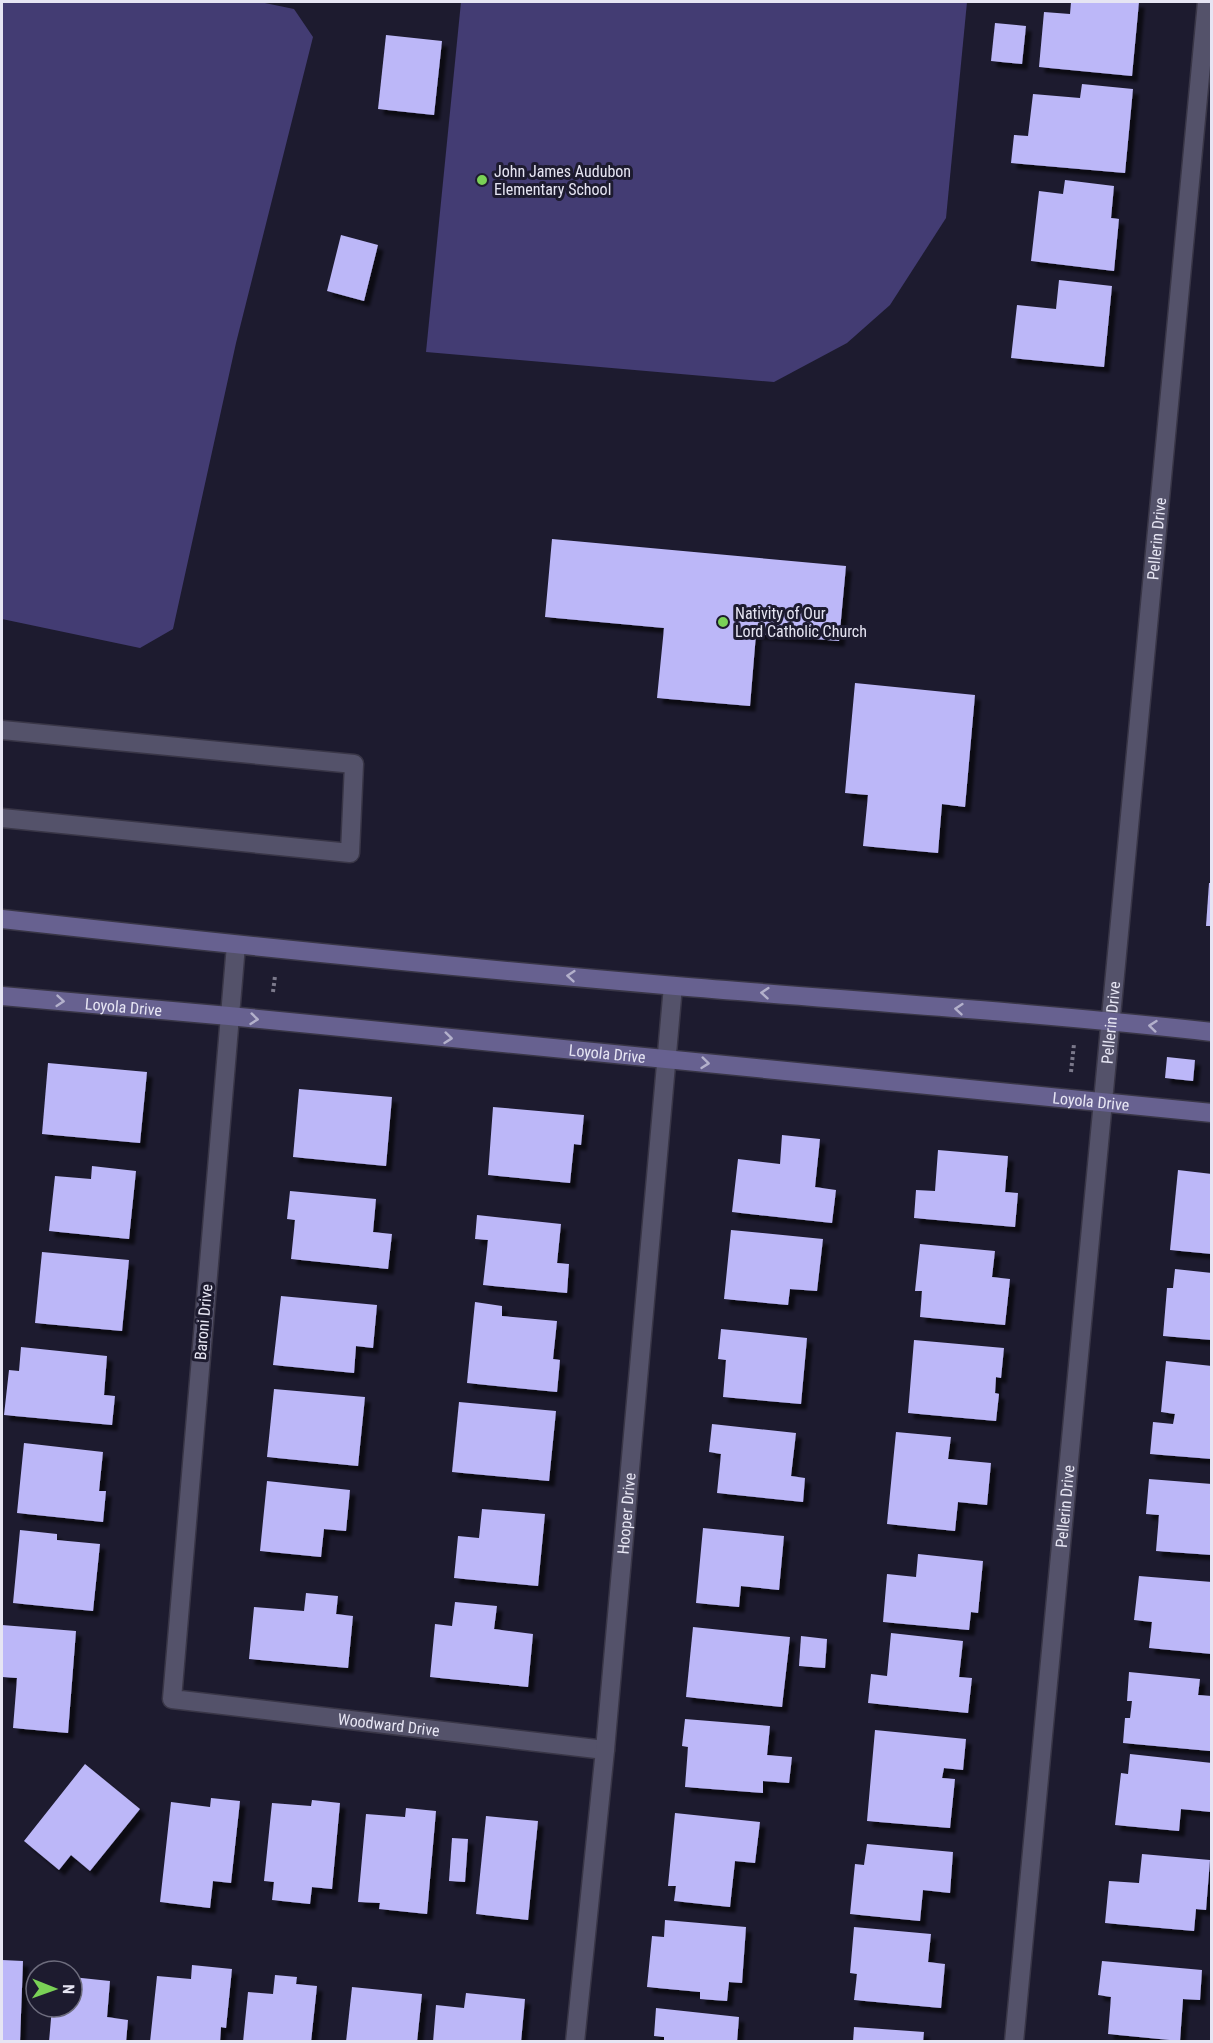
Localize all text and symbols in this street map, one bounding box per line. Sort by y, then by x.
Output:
place label: John James Audubon Elementary School [494,162,631,199]
marker: John James Audubon Elementary School [475,173,489,187]
street label: Pellerin Drive [1143,497,1170,581]
place label: Nativity of Our Lord Catholic Church [735,604,867,641]
marker: Nativity of Our Lord Catholic Church [716,615,730,629]
one-way arrow [566,970,575,983]
street label: Pellerin Drive [1098,980,1124,1065]
one-way arrow [760,987,769,1000]
one-way arrow [55,994,64,1007]
street label: Loyola Drive [84,994,163,1020]
one-way arrow [955,1003,964,1016]
one-way arrow [249,1012,259,1024]
one-way arrow [1149,1020,1158,1033]
one-way arrow [443,1031,453,1044]
street label: Loyola Drive [568,1041,647,1067]
one-way arrow [700,1056,709,1069]
street label: Loyola Drive [1052,1088,1130,1115]
street label: Baroni Drive [191,1283,216,1361]
street label: Pellerin Drive [1052,1464,1079,1549]
street label: Hooper Drive [613,1472,640,1555]
street label: Woodward Drive [337,1710,441,1740]
north arrow [24,1959,84,2019]
text: N [59,1984,78,1994]

